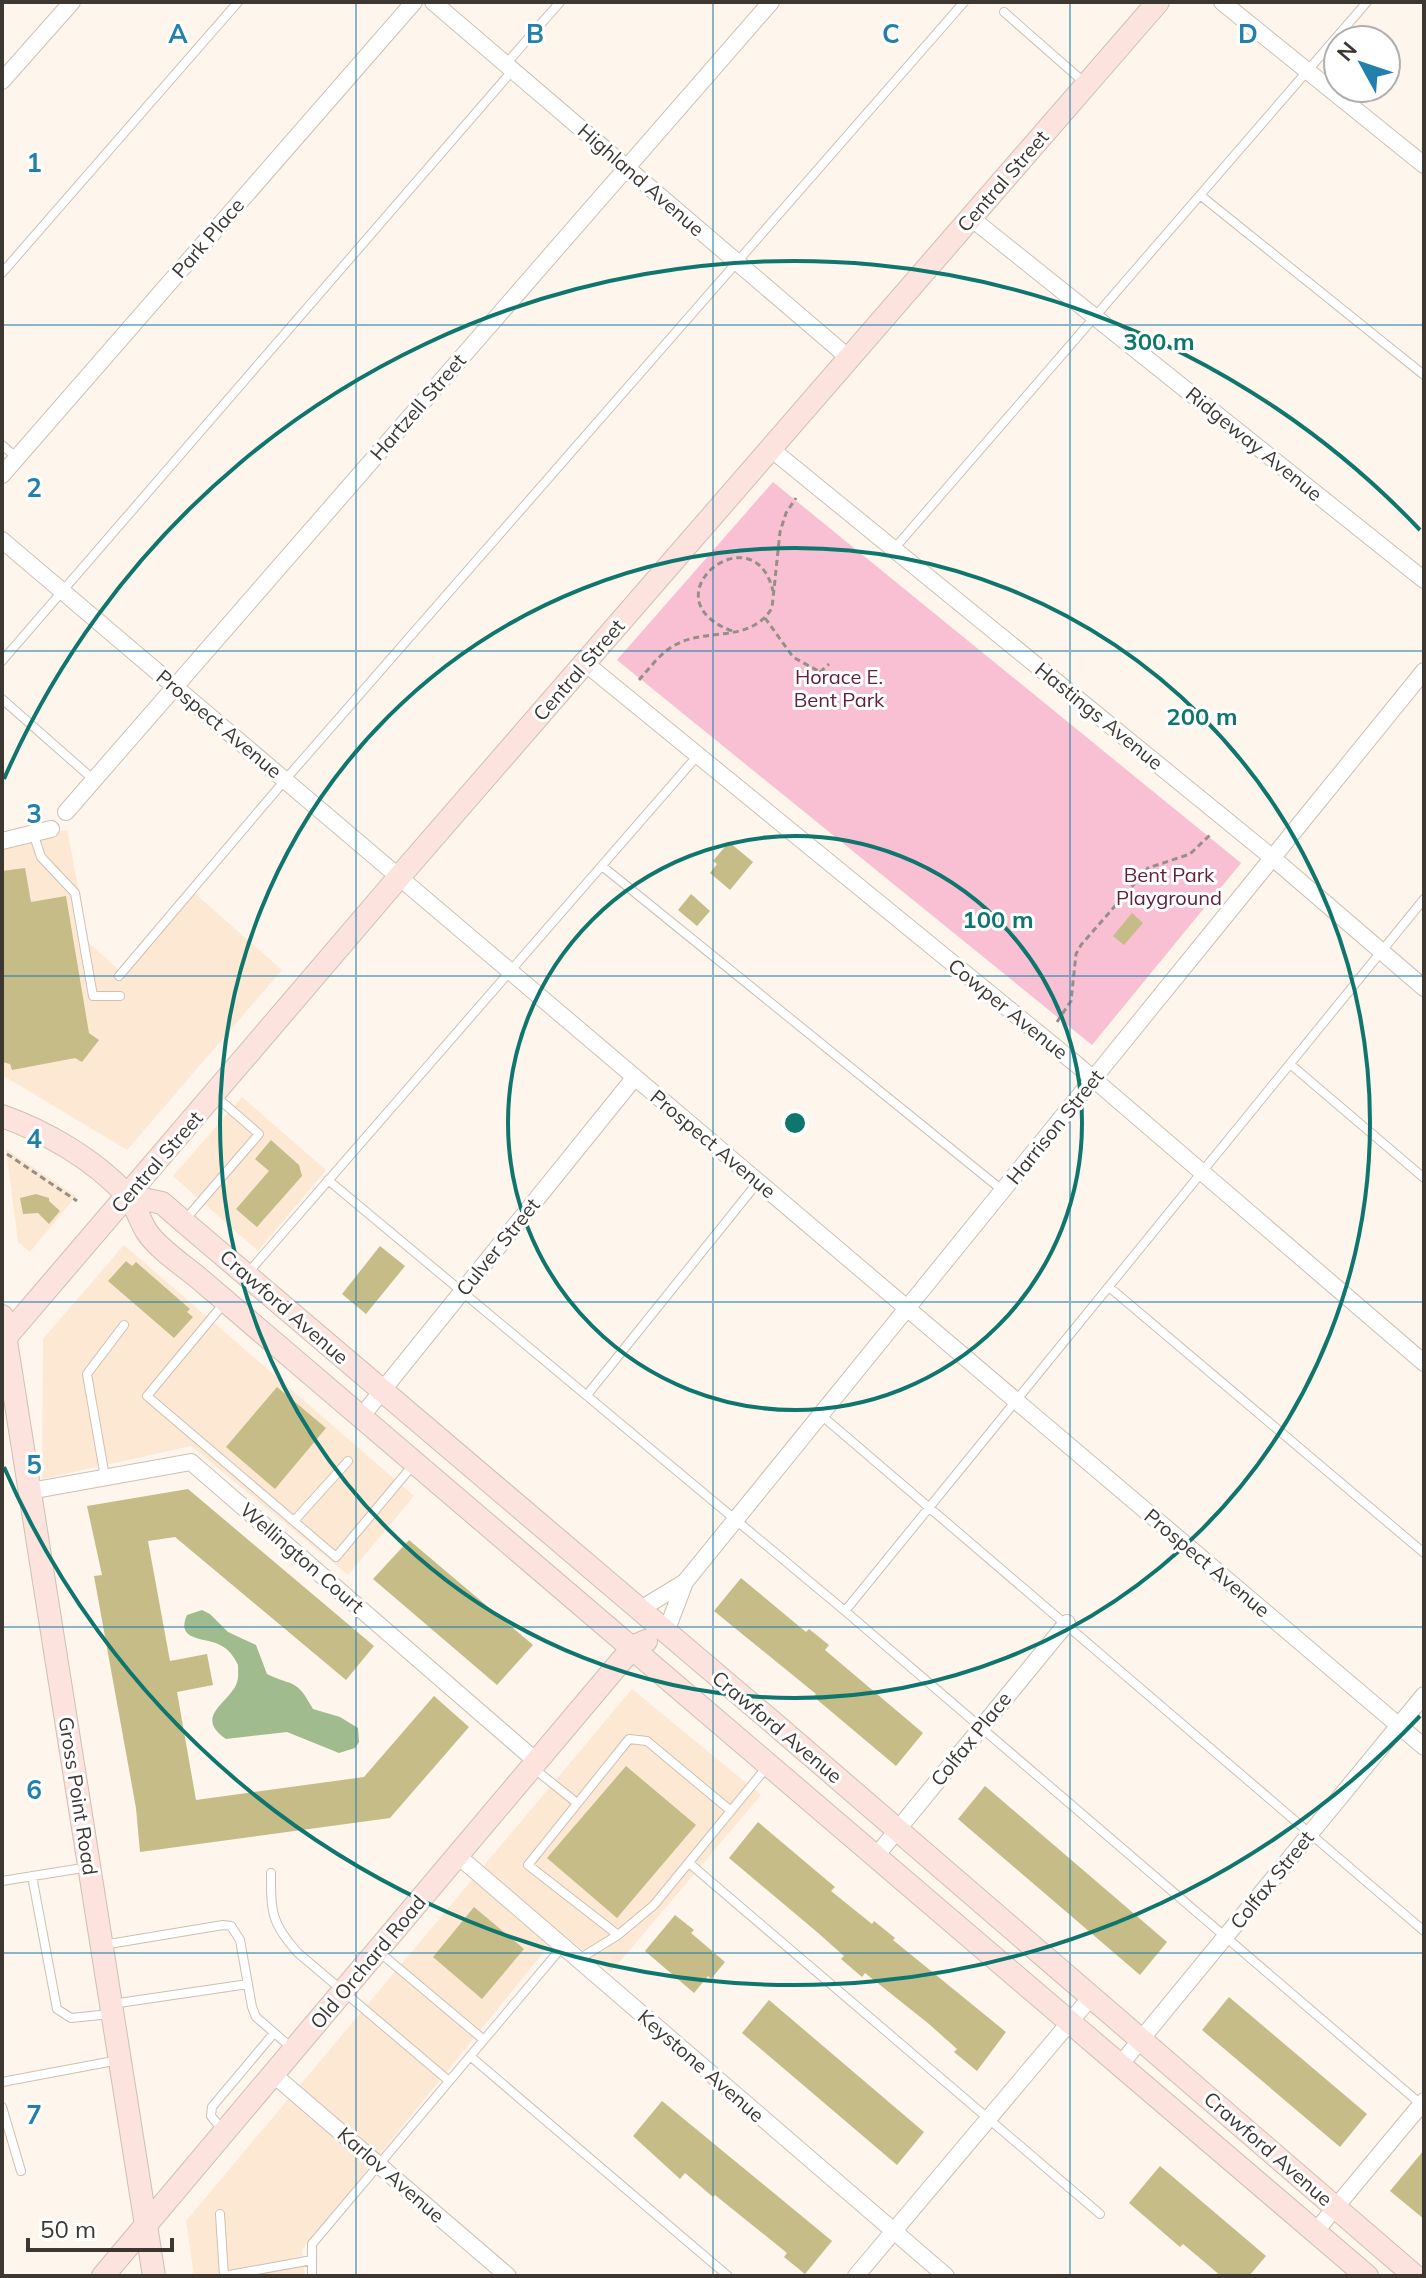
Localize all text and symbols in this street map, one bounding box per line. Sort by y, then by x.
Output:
text: A [168,17,188,50]
text: B [526,17,544,50]
text: C [882,17,900,50]
text: D [1238,17,1258,50]
north arrow [1322,24,1402,104]
text: N [1331,36,1363,67]
street label: Highland Avenue [573,118,710,241]
street label: Central Street [952,125,1054,237]
text: 1 [26,146,42,179]
street label: Park Place [166,193,249,283]
text: 300 m [1123,326,1195,356]
street label: Hartzell Street [364,348,471,465]
street label: Ridgeway Avenue [1181,381,1327,506]
text: 2 [26,471,42,504]
street label: Central Street [528,614,630,726]
street label: Hastings Avenue [1030,656,1168,775]
street label: Prospect Avenue [152,664,287,783]
park label: Horace E. Bent Park [794,664,885,712]
text: 200 m [1166,701,1238,731]
text: 3 [26,797,42,830]
park label: Bent Park Playground [1116,862,1222,910]
text: 100 m [962,904,1034,934]
street label: Cowper Avenue [943,953,1073,1064]
street label: Harrison Street [1001,1064,1108,1189]
street label: Prospect Avenue [646,1084,781,1203]
street label: Central Street [106,1106,208,1218]
centre of rings [781,1109,809,1137]
text: 4 [26,1122,42,1155]
street label: Culver Street [450,1193,545,1301]
street label: Crawford Avenue [215,1244,354,1369]
text: 5 [26,1448,42,1481]
street label: Wellington Court [235,1497,369,1618]
street label: Prospect Avenue [1140,1503,1275,1622]
street label: Crawford Avenue [707,1665,847,1788]
street label: Colfax Place [925,1686,1016,1791]
street label: Gross Point Road [54,1715,103,1877]
text: 6 [26,1773,42,1806]
street label: Colfax Street [1224,1826,1319,1934]
street label: Old Orchard Road [304,1890,431,2034]
street label: Keystone Avenue [633,2004,770,2127]
street label: Crawford Avenue [1199,2086,1338,2211]
text: 7 [26,2098,42,2131]
street label: Karlov Avenue [333,2121,450,2228]
scale bar [28,2202,172,2252]
text: 50 m [40,2214,96,2244]

